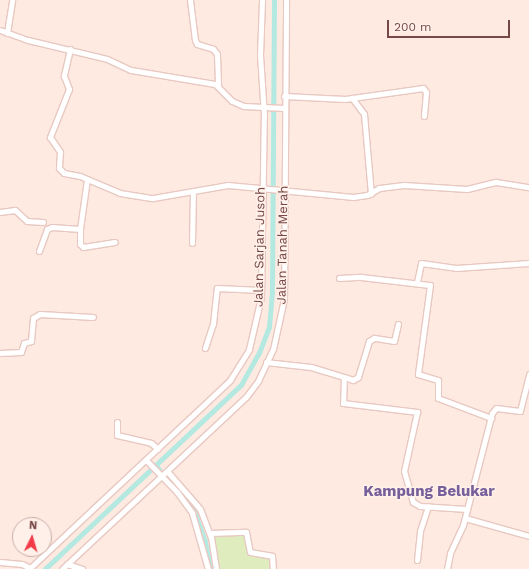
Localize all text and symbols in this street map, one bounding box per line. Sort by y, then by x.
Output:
scale bar [389,12,512,38]
text: 200 m [394,20,431,34]
street label: Jalan Tanah Merah [274,185,292,305]
street label: Jalan Sarjan Jusoh [251,187,269,307]
district label: Kampung Belukar [363,483,495,501]
north arrow [12,517,52,557]
text: N [28,519,38,532]

